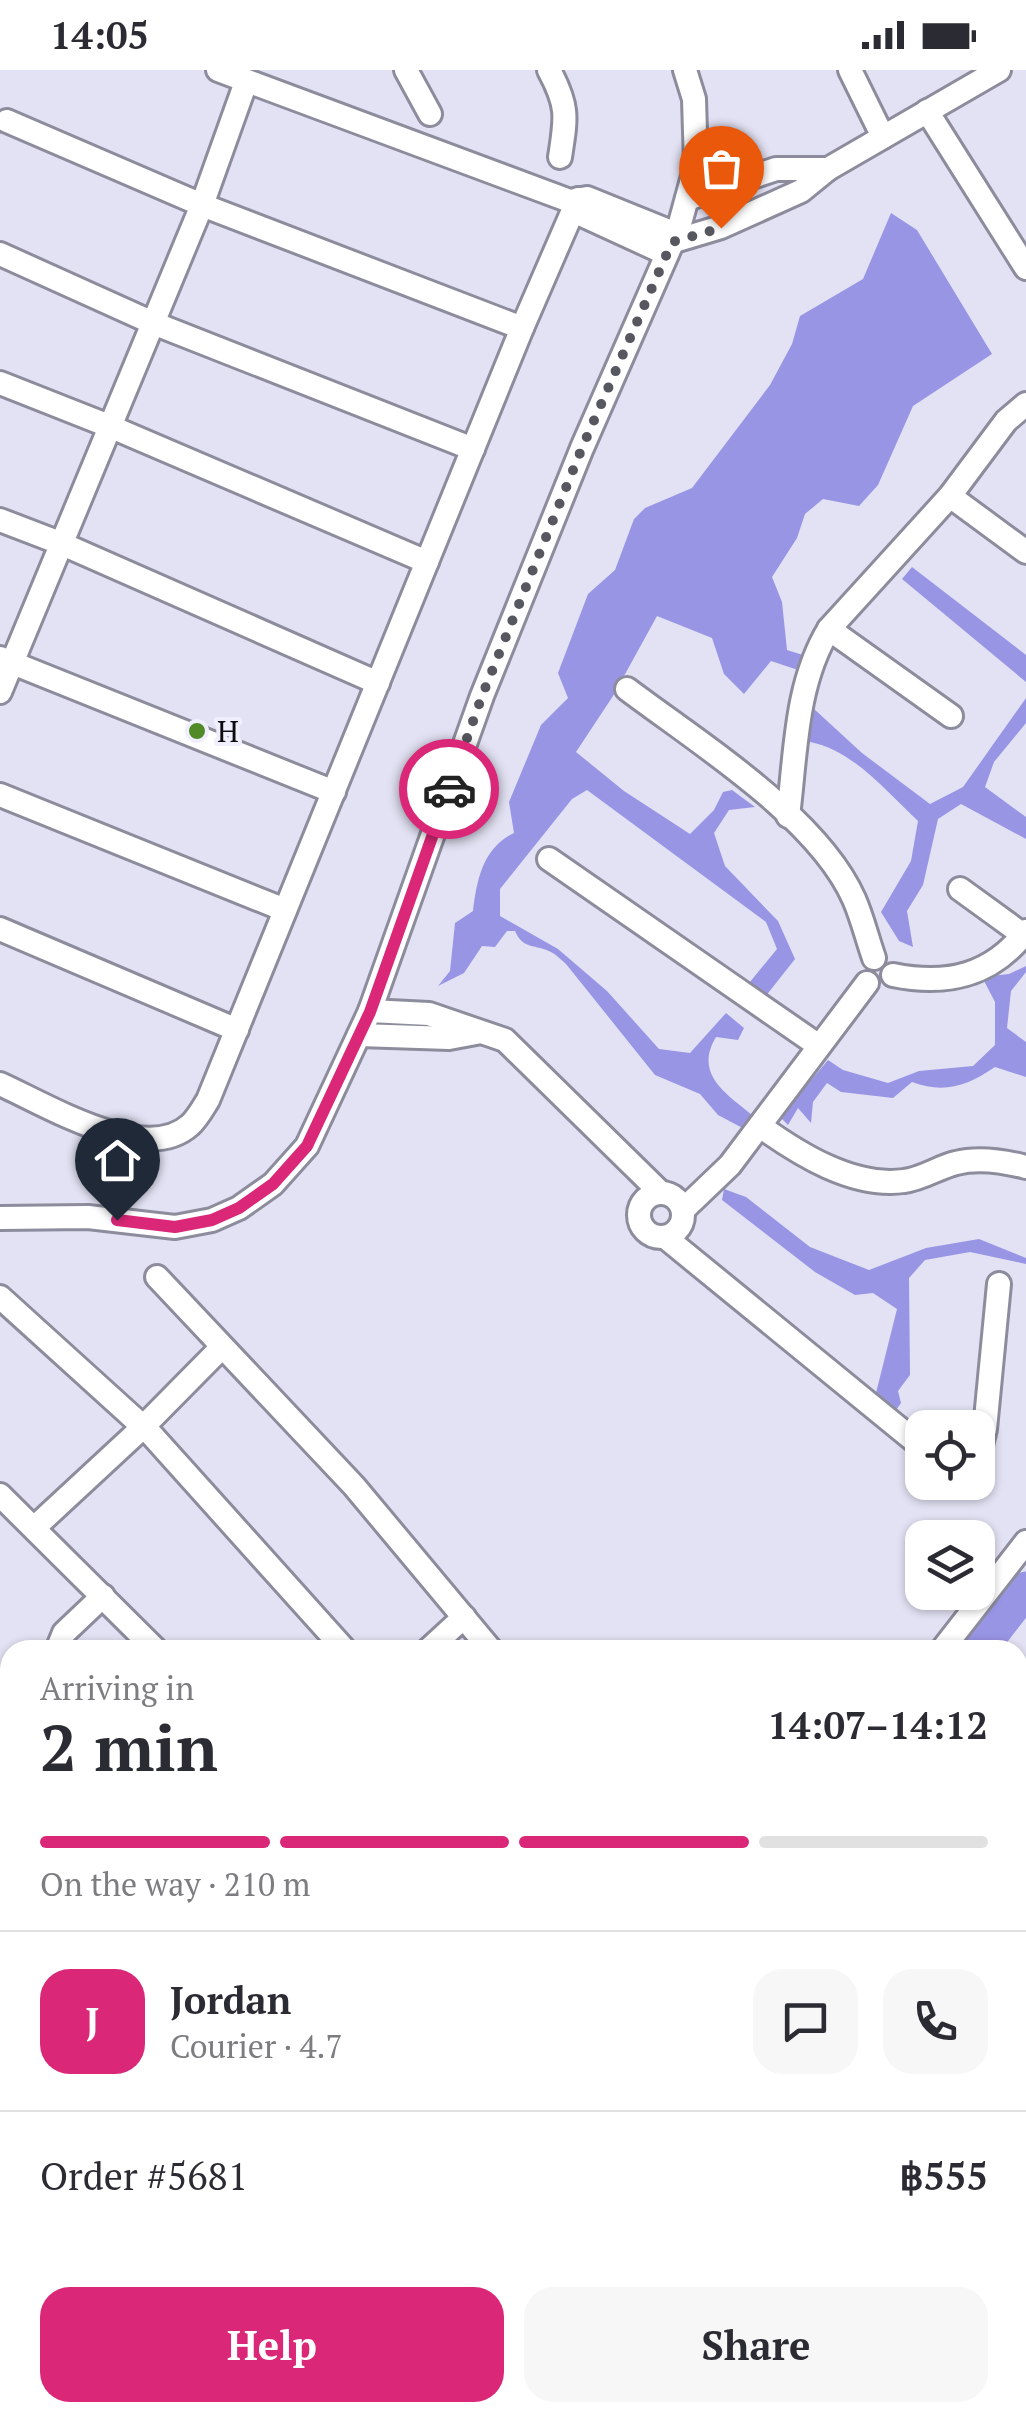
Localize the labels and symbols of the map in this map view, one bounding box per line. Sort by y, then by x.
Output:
pin [679,126,764,229]
place label: H [217,711,239,751]
marker: H [186,720,208,742]
courier [399,739,499,839]
pin [75,1118,160,1221]

